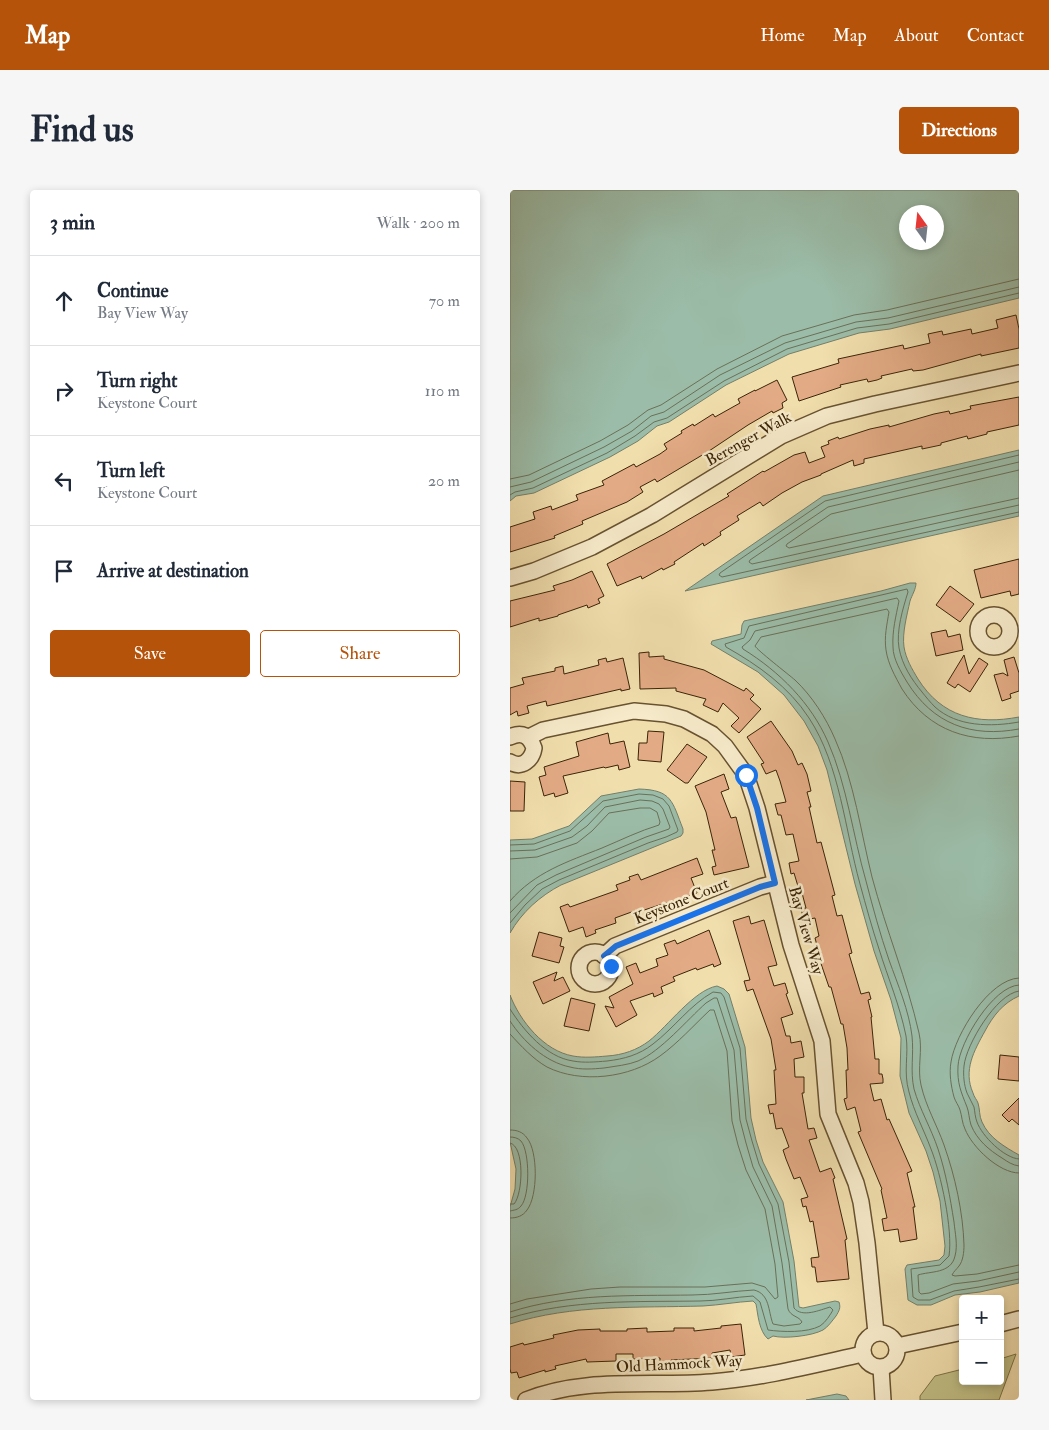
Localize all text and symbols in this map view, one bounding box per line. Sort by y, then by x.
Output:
text: Map [25,20,70,51]
text: Home [760,24,805,47]
text: Map [833,24,867,47]
text: About [895,24,939,47]
text: Contact [967,24,1024,47]
button: Directions [899,107,1019,154]
text: Find us [30,108,134,152]
north arrow [899,205,944,250]
text: 3 min [50,209,95,236]
text: Walk · 200 m [377,213,460,233]
text: Continue [97,279,168,303]
icon: ahead [50,287,78,315]
text: 70 m [429,291,460,311]
text: Bay View Way [97,303,188,323]
text: Turn right [97,369,177,393]
icon: right [50,377,78,405]
text: 110 m [425,381,460,401]
text: Keystone Court [97,393,197,413]
street label: Berenger Walk [702,407,795,471]
text: Turn left [97,459,165,483]
icon: left [50,467,78,495]
text: 20 m [428,471,460,491]
text: Keystone Court [97,483,197,503]
icon: arrive [50,557,78,585]
text: Arrive at destination [97,559,249,583]
button: Save [50,630,250,677]
button: Share [260,630,460,677]
route start [735,764,758,787]
street label: Keystone Court [631,873,732,929]
street label: Bay View Way [784,884,828,978]
route end [600,955,623,978]
map controls [959,1295,1004,1385]
button: + [959,1295,1004,1340]
button: − [959,1340,1004,1385]
street label: Old Hammock Way [616,1351,744,1377]

